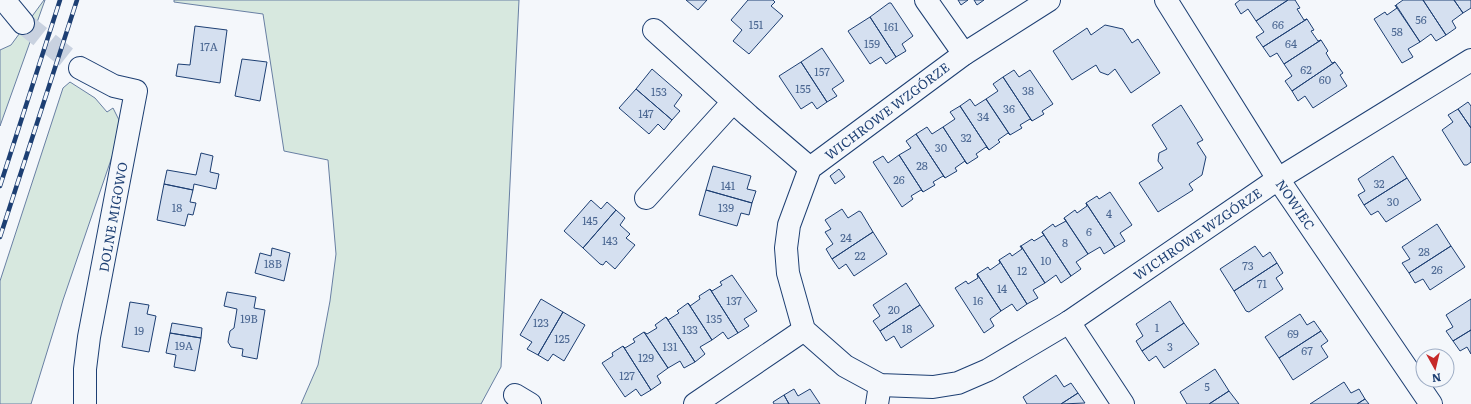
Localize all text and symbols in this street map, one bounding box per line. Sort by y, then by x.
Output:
house number: 56 [1415,11,1427,27]
house number: 151 [749,16,764,32]
house number: 66 [1272,16,1284,32]
house number: 161 [884,18,899,34]
house number: 58 [1391,23,1403,39]
house number: 159 [864,35,880,51]
house number: 64 [1285,35,1297,51]
house number: 17A [200,38,218,54]
street label: WICHROWE WZGÓRZE [820,57,953,164]
house number: 62 [1300,61,1312,77]
house number: 157 [814,63,830,79]
house number: 60 [1319,71,1331,87]
house number: 155 [795,80,811,96]
house number: 38 [1022,82,1034,98]
house number: 153 [651,83,667,99]
house number: 36 [1003,100,1015,116]
house number: 147 [638,105,654,121]
house number: 34 [977,108,989,124]
house number: 32 [960,129,972,145]
house number: 30 [935,139,947,155]
house number: 28 [916,157,928,173]
street label: DOLNE MIGOWO [93,160,132,273]
house number: 26 [893,171,905,187]
street label: NOWIEC [1272,175,1320,233]
house number: 32 [1373,175,1385,191]
house number: 141 [721,177,736,193]
street label: WICHROWE WZGÓRZE [1129,183,1265,284]
house number: 30 [1387,193,1399,209]
house number: 18 [172,199,182,215]
house number: 139 [718,199,734,215]
house number: 4 [1106,205,1112,221]
house number: 145 [582,212,598,228]
house number: 6 [1086,223,1092,239]
house number: 24 [840,229,852,245]
house number: 143 [602,232,618,248]
house number: 8 [1062,234,1068,250]
house number: 28 [1418,243,1430,259]
house number: 22 [854,247,866,263]
house number: 10 [1041,252,1051,268]
house number: 18B [264,255,282,271]
house number: 73 [1242,257,1254,273]
house number: 26 [1431,261,1443,277]
house number: 12 [1017,262,1027,278]
house number: 71 [1257,275,1268,291]
house number: 14 [997,280,1007,296]
house number: 137 [726,292,742,308]
house number: 16 [973,292,983,308]
house number: 20 [888,301,900,317]
house number: 19B [240,310,258,326]
house number: 135 [706,310,722,326]
house number: 123 [533,314,549,330]
house number: 1 [1155,319,1160,335]
house number: 18 [902,320,912,336]
house number: 133 [682,321,698,337]
house number: 19 [134,322,144,338]
house number: 69 [1287,325,1299,341]
house number: 125 [554,330,570,346]
house number: 19A [175,337,193,353]
house number: 131 [663,338,678,354]
house number: 3 [1167,338,1173,354]
house number: 67 [1301,342,1313,358]
north arrow [1415,348,1455,388]
house number: 129 [638,349,654,365]
house number: 127 [619,367,635,383]
text: N [1431,370,1442,387]
house number: 5 [1204,378,1210,394]

